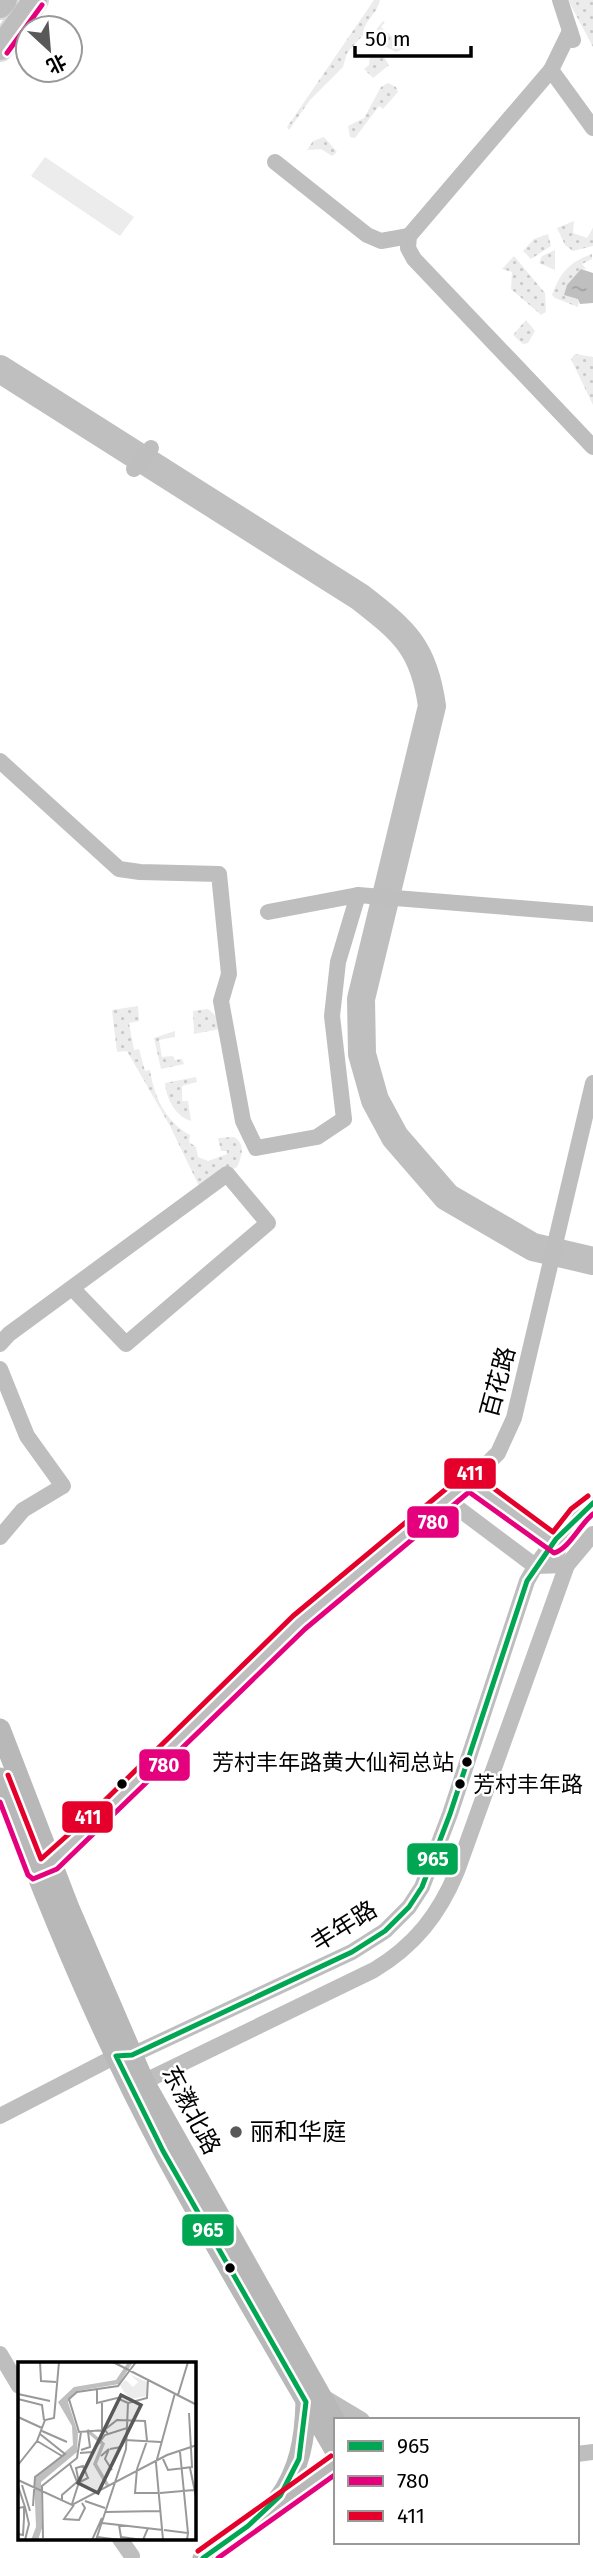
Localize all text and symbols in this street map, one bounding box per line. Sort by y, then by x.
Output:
north arrow [14,14,84,84]
scale bar [355,14,470,58]
text: 50 m [365,26,411,52]
text: 北 [43,49,70,78]
street label: 百花路 [475,1344,521,1420]
line badge: 411 [443,1457,497,1490]
text: 411 [457,1462,483,1485]
line badge: 780 [406,1505,460,1539]
text: 780 [418,1511,448,1534]
line badge: 780 [138,1748,191,1782]
place label: 芳村丰年路黄大仙祠总站 [212,1749,454,1776]
text: 780 [149,1754,179,1777]
marker: 芳村丰年路黄大仙祠总站 [460,1755,474,1769]
place label: 芳村丰年路 [473,1771,583,1798]
unlabelled marker [115,1777,129,1791]
marker: 芳村丰年路 [453,1777,467,1791]
line badge: 411 [61,1800,114,1834]
text: 411 [75,1806,101,1829]
line badge: 965 [406,1842,459,1876]
text: 965 [417,1848,449,1871]
street label: 丰年路 [306,1895,382,1957]
street label: 东漖北路 [156,2061,226,2159]
place label: 丽和华庭 [250,2118,346,2146]
marker: 丽和华庭 [228,2124,244,2140]
line badge: 965 [181,2213,235,2247]
text: 965 [192,2219,224,2242]
unlabelled marker [223,2261,237,2275]
inset map [18,2362,196,2540]
legend [334,2418,579,2544]
text: 965 [397,2433,430,2459]
text: 780 [397,2468,429,2494]
text: 411 [397,2503,425,2529]

